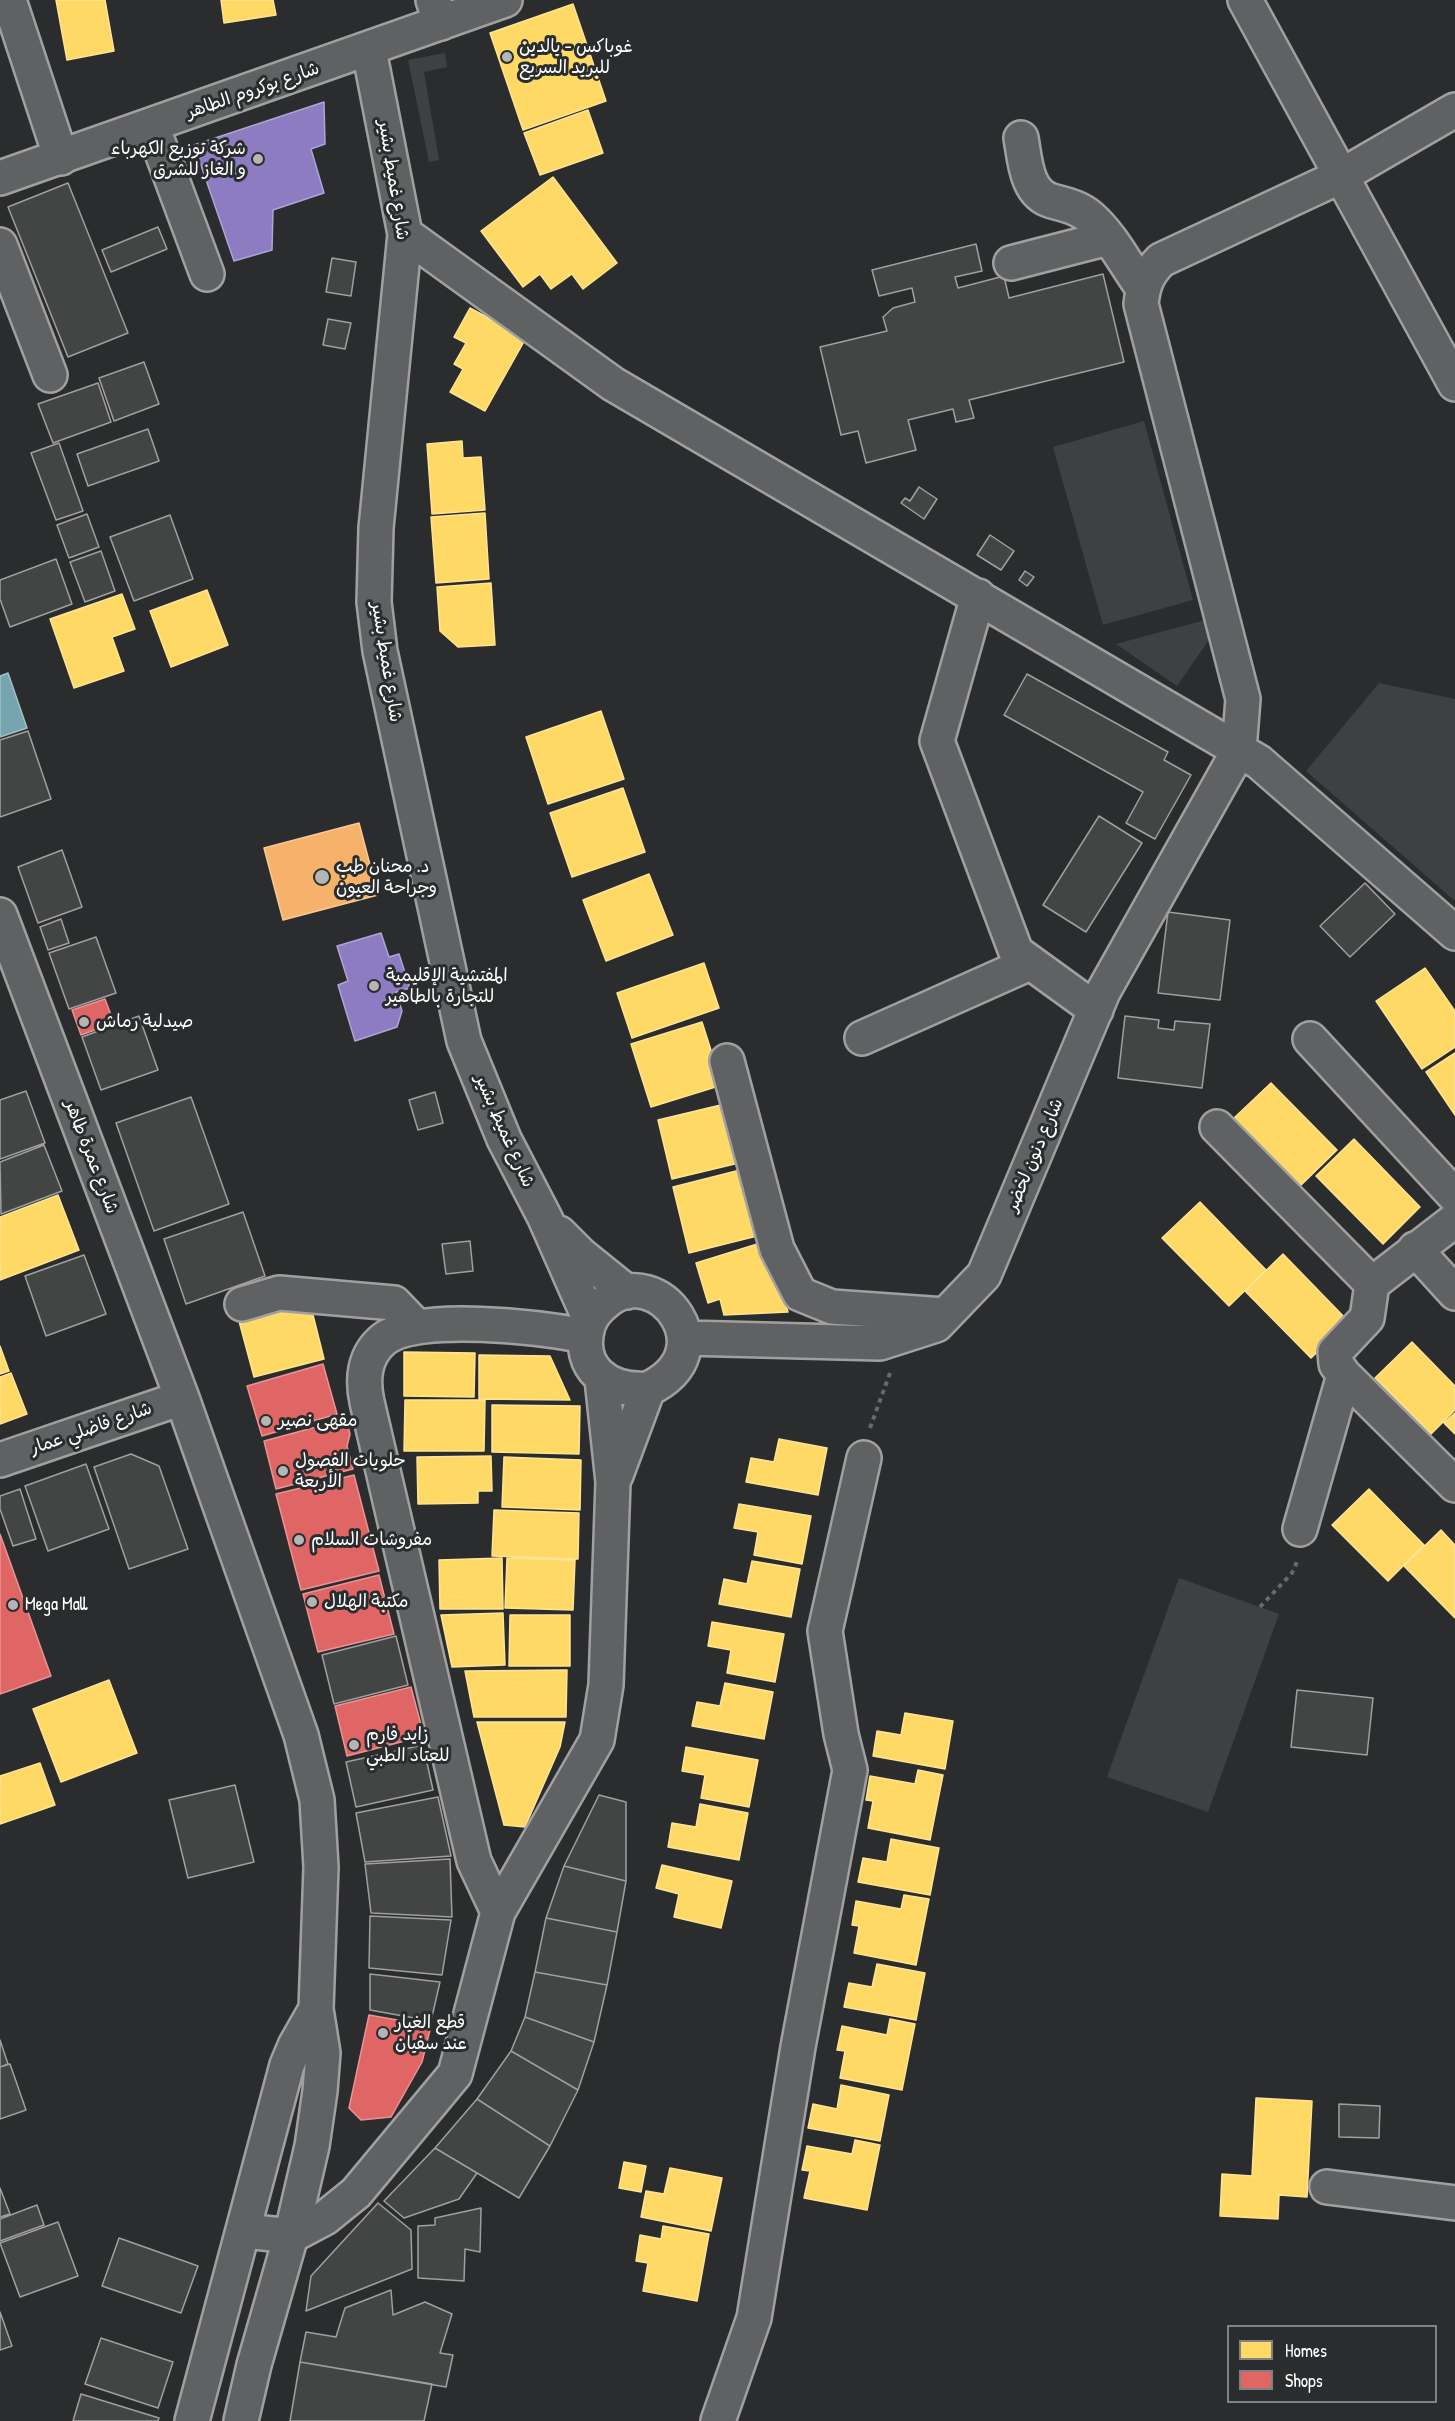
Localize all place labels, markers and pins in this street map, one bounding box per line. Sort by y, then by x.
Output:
place label: غوباكس - يالدين للبريد السريع [519,36,633,78]
marker: غوباكس - يالدين للبريد السريع [500,50,514,64]
place label: شركة توزيع الكهرباء و الغاز للشرق [111,138,246,180]
marker: شركة توزيع الكهرباء و الغاز للشرق [251,152,265,166]
place label: د. محنان طب وجراحة العيون [336,856,437,898]
marker: د. محنان طب وجراحة العيون [313,868,331,886]
place label: المفتشية الإقليمية للتجارة بالطاهير [386,965,508,1008]
marker: المفتشية الإقليمية للتجارة بالطاهير [367,979,381,993]
place label: صيدلية رماش [96,1011,193,1033]
marker: صيدلية رماش [77,1015,91,1029]
place label: مقهى نصير [278,1410,357,1432]
marker: مقهى نصير [259,1414,273,1428]
place label: حلويات الفصول الأربعة [295,1450,406,1492]
marker: حلويات الفصول الأربعة [276,1464,290,1478]
place label: مفروشات السلام [311,1529,432,1551]
marker: مفروشات السلام [292,1533,306,1547]
place label: مكتبة الهلال [324,1591,409,1613]
place label: Mega Mall [25,1594,88,1616]
marker: مكتبة الهلال [305,1595,319,1609]
marker: Mega Mall [6,1598,20,1612]
place label: زايد فارم للعتاد الطبي [366,1724,449,1766]
marker: زايد فارم للعتاد الطبي [347,1738,361,1752]
place label: قطع الغيار عند سفيان [395,2012,467,2054]
marker: قطع الغيار عند سفيان [376,2026,390,2040]

